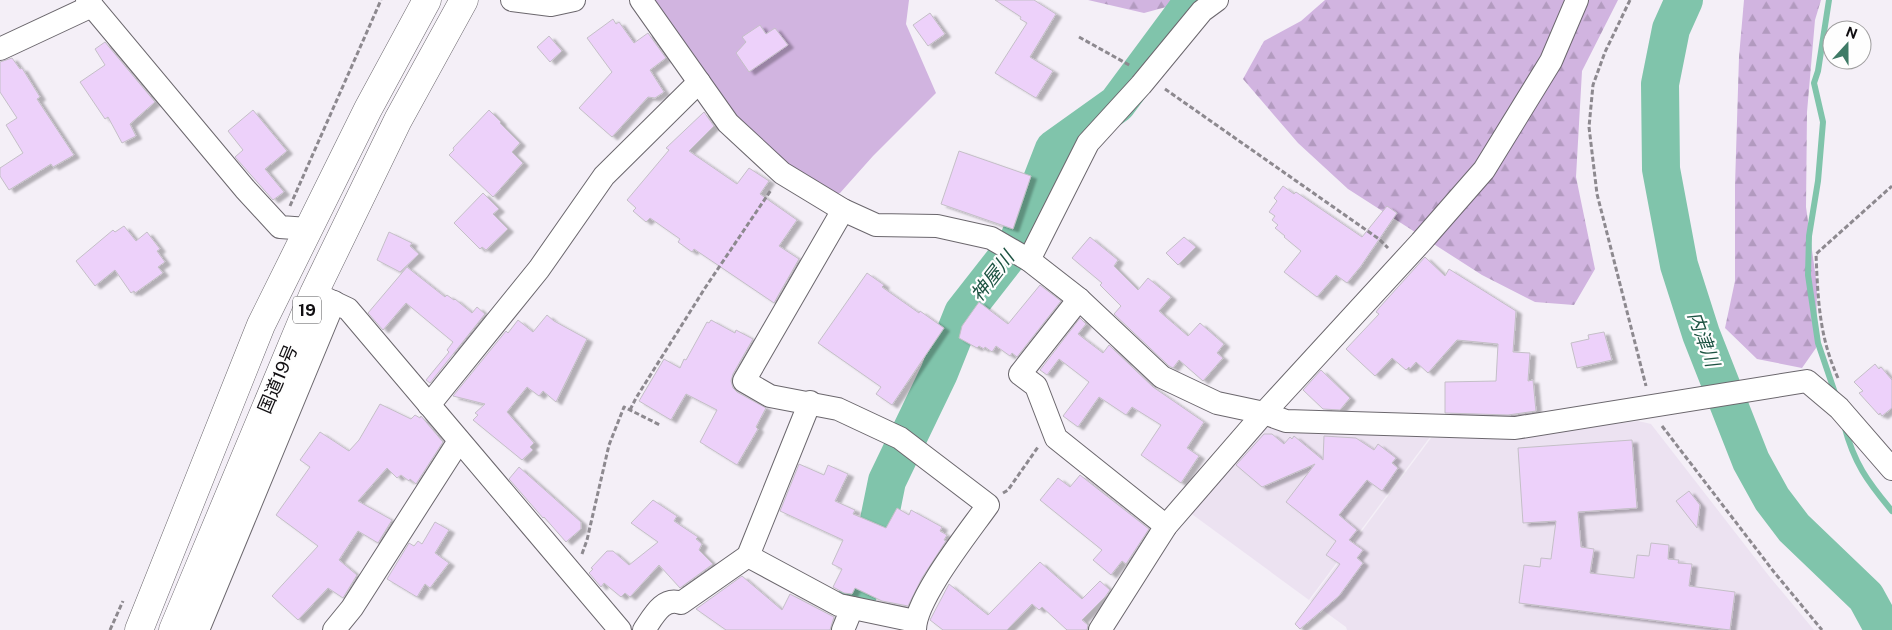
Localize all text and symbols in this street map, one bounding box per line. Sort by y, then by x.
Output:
north arrow [1822,20,1872,70]
text: N [1844,23,1860,42]
water label: 神屋川 [966,245,1019,305]
road number: 19 [293,296,321,324]
water label: 内津川 [1684,308,1725,371]
street label: 国道19号 [254,341,301,416]

